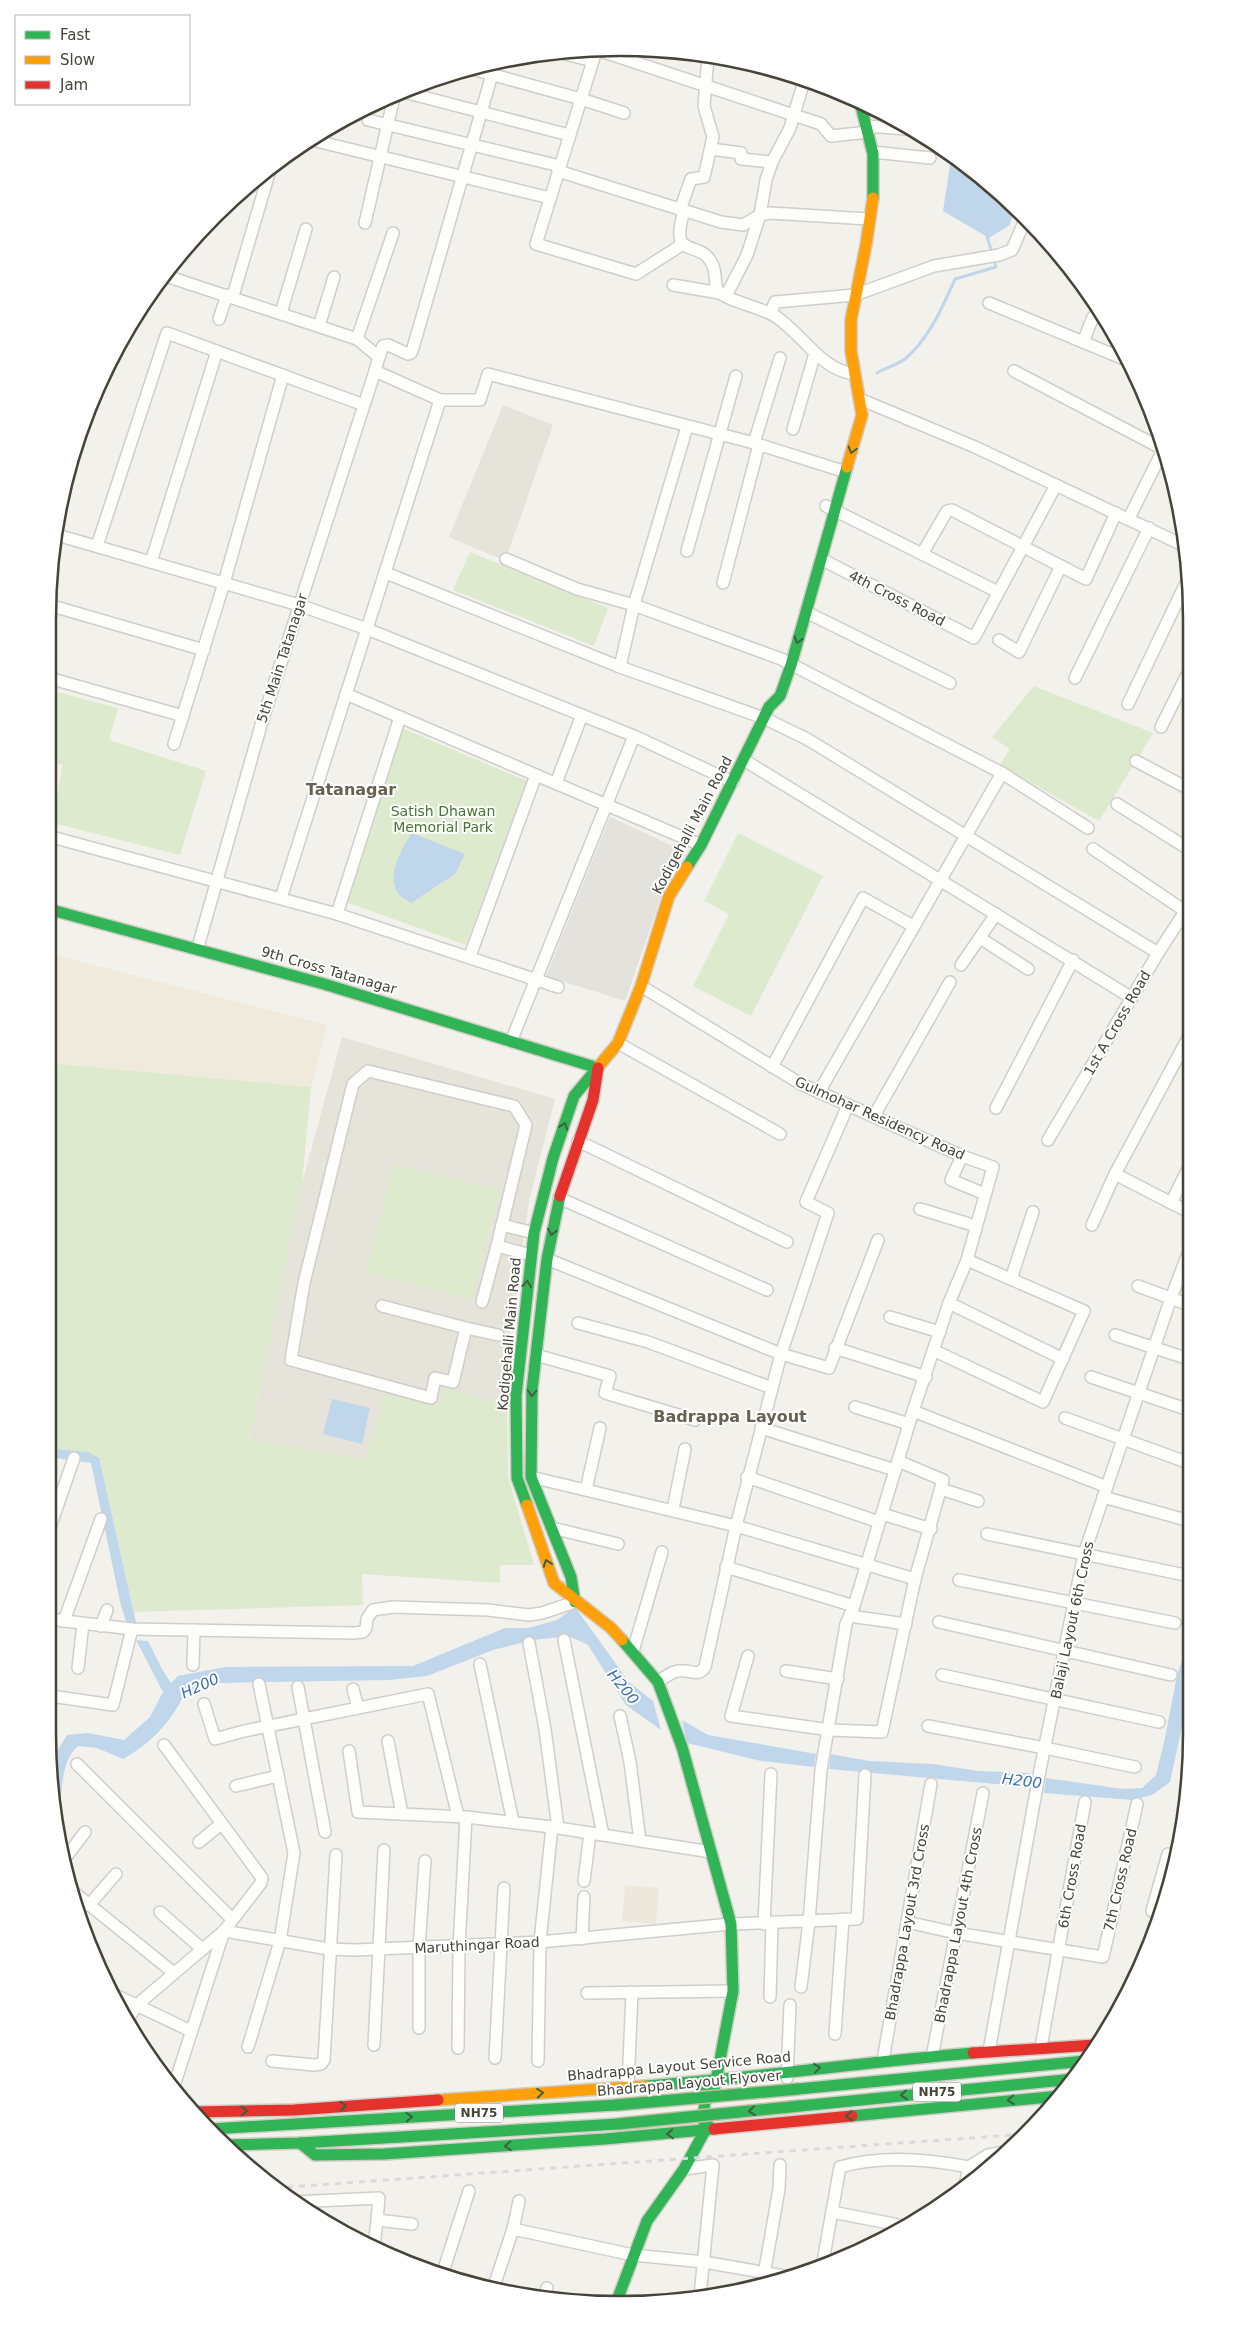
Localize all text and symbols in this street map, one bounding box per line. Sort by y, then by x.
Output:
legend [15,15,190,105]
text: Fast [60,26,90,44]
text: Slow [60,51,95,69]
text: Jam [59,76,88,94]
one-way arrow [848,446,858,454]
street label: 4th Cross Road [846,567,948,629]
street label: 5th Main Tatanagar [254,591,311,725]
one-way arrow [793,636,804,644]
street label: Kodigehalli Main Road [649,753,735,897]
district label: Tatanagar [306,780,396,799]
park label: Satish Dhawan Memorial Park [391,803,495,835]
street label: 9th Cross Tatanagar [259,943,399,997]
street label: 1st A Cross Road [1081,968,1153,1078]
street label: Gulmohar Residency Road [793,1073,967,1163]
one-way arrow [558,1122,568,1131]
one-way arrow [547,1227,558,1236]
street label: Kodigehalli Main Road [494,1257,524,1411]
one-way arrow [521,1280,532,1288]
one-way arrow [527,1389,538,1397]
district label: Badrappa Layout [653,1407,807,1426]
street label: Balaji Layout 6th Cross [1047,1540,1097,1700]
one-way arrow [543,1560,553,1568]
water label: H200 [603,1666,643,1708]
water label: H200 [178,1670,222,1702]
water label: H200 [1001,1770,1043,1792]
street label: Bhadrappa Layout 3rd Cross [882,1822,932,2022]
street label: 6th Cross Road [1055,1823,1089,1929]
street label: Bhadrappa Layout 4th Cross [931,1826,985,2024]
street label: 7th Cross Road [1100,1827,1140,1933]
street label: Maruthingar Road [414,1934,540,1956]
street label: Bhadrappa Layout Service Road [567,2048,791,2084]
one-way arrow [813,2063,821,2074]
street label: Bhadrappa Layout Flyover [596,2067,782,2099]
road number: NH75 [913,2082,961,2102]
one-way arrow [536,2088,544,2099]
one-way arrow [900,2089,908,2100]
one-way arrow [1007,2094,1015,2105]
one-way arrow [339,2101,347,2112]
road number: NH75 [455,2104,503,2122]
one-way arrow [747,2105,755,2116]
one-way arrow [240,2106,248,2116]
one-way arrow [845,2111,853,2122]
one-way arrow [405,2112,413,2123]
one-way arrow [666,2128,674,2139]
one-way arrow [504,2140,512,2151]

